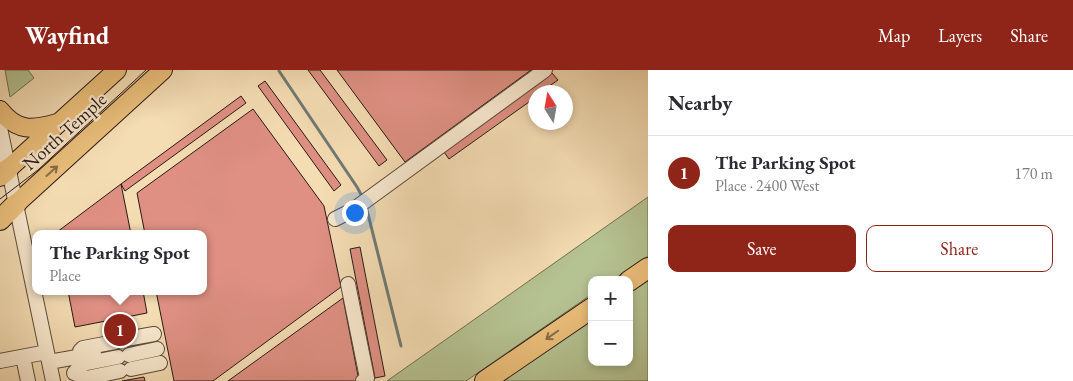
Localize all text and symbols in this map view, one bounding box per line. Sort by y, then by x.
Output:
text: Wayfind [25,20,109,51]
text: Map [878,24,910,47]
text: Layers [938,24,982,47]
text: Share [1010,24,1048,47]
north arrow [528,85,573,130]
street label: North Temple [17,87,112,176]
text: Nearby [668,89,732,116]
text: The Parking Spot [715,150,856,175]
text: 1 [680,163,688,184]
text: 170 m [1014,163,1053,184]
one-way arrow [46,165,59,177]
text: Place · 2400 West [715,175,820,196]
your location [342,200,368,226]
button: Save [668,225,856,272]
button: Share [866,225,1053,272]
popup [32,230,207,295]
text: The Parking Spot [49,240,190,265]
text: Place [49,265,81,286]
map controls [588,276,633,366]
button: + [588,276,633,321]
pin: 1 [104,311,136,349]
button: − [588,321,633,366]
one-way arrow [545,330,559,340]

